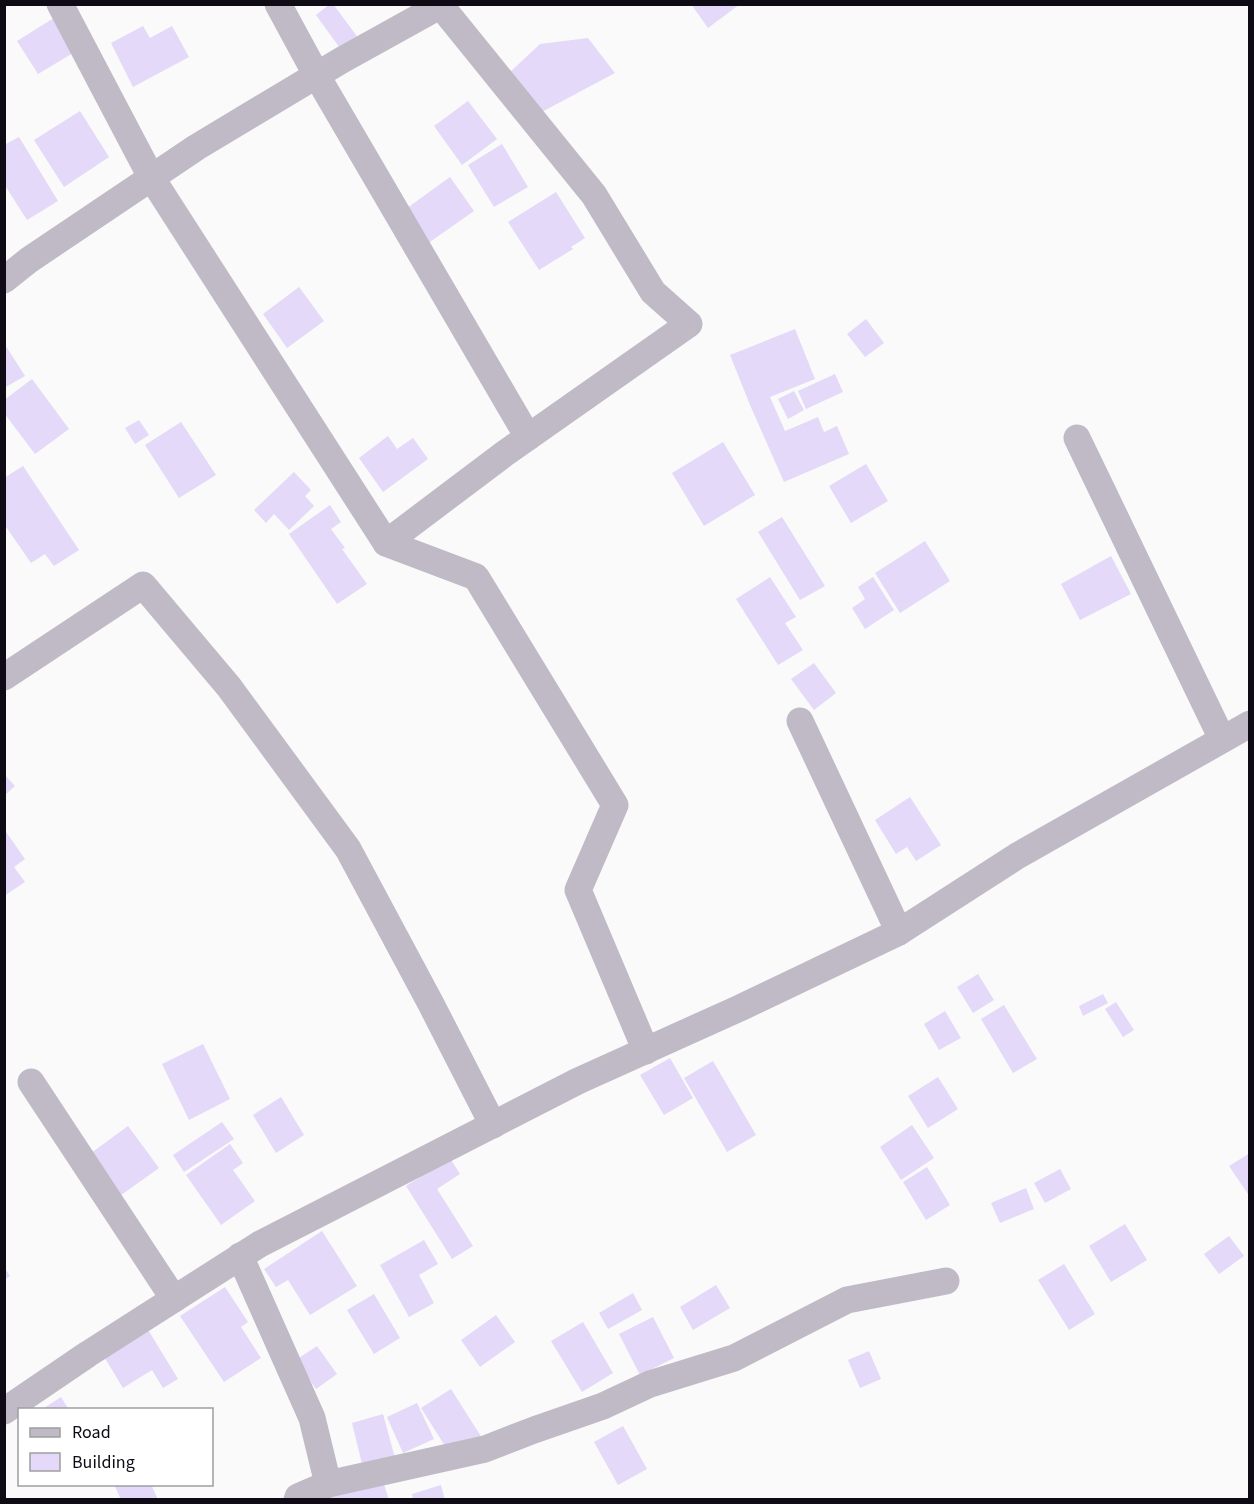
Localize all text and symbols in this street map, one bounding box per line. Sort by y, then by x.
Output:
legend [18,1408,213,1486]
text: Road [72,1420,111,1445]
text: Building [72,1450,135,1475]

